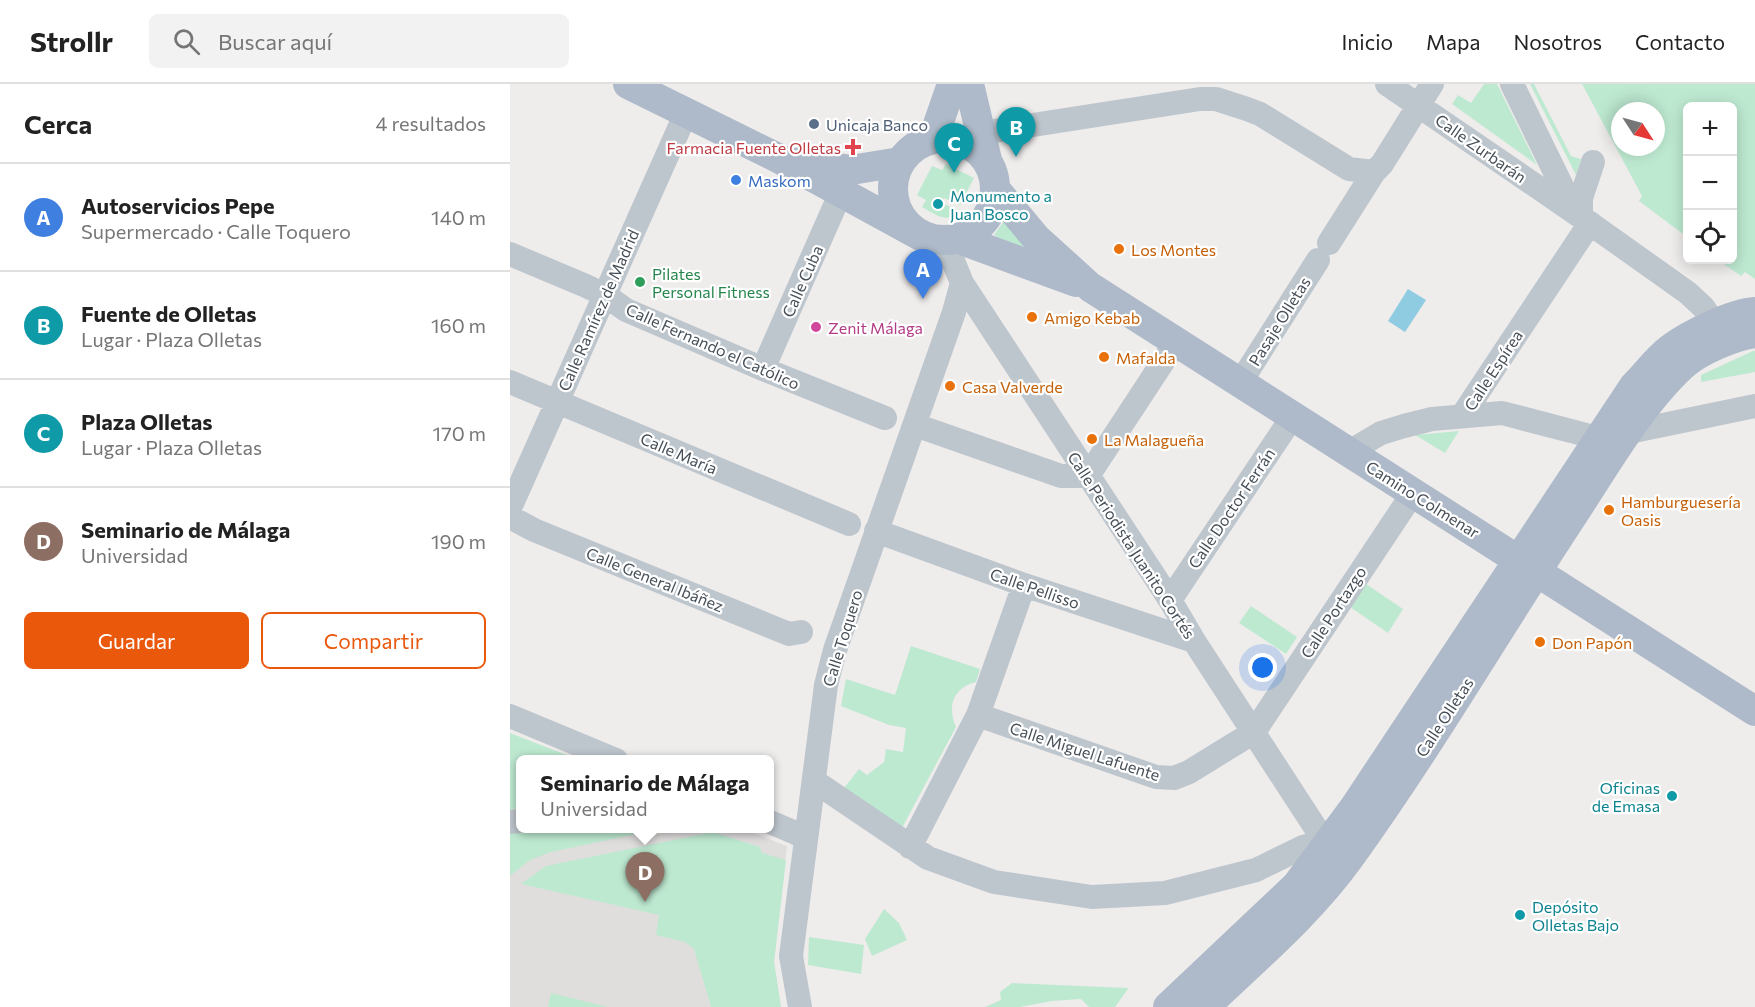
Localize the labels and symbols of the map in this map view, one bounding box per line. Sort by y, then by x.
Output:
north arrow [1611,102,1665,156]
pin: B [996,107,1036,157]
street label: Calle Zurbarán [1432,110,1530,186]
place label: Unicaja Banco [826,115,928,134]
marker: Unicaja Banco [807,117,821,131]
pin: C [934,124,974,173]
place label: Farmacia Fuente Olletas [666,138,841,157]
marker: Farmacia Fuente Olletas [846,140,860,154]
place label: Maskom [748,171,811,190]
marker: Maskom [729,173,743,187]
place label: Monumento a Juan Bosco [950,186,1052,223]
marker: Monumento a Juan Bosco [931,197,945,211]
street label: Calle Ramírez de Madrid [554,226,642,394]
place label: Los Montes [1131,240,1216,259]
street label: Calle Cuba [778,242,826,320]
marker: Los Montes [1112,242,1126,256]
pin: A [904,250,942,299]
place label: Pilates Personal Fitness [652,264,770,301]
street label: Pasaje Olletas [1244,273,1314,369]
marker: Pilates Personal Fitness [633,275,647,289]
street label: Calle Fernando el Católico [623,299,803,393]
place label: Amigo Kebab [1044,308,1140,327]
marker: Amigo Kebab [1025,310,1039,324]
place label: Zenit Málaga [828,318,923,337]
marker: Zenit Málaga [809,320,823,334]
street label: Calle Espírea [1460,326,1526,414]
place label: Mafalda [1116,348,1176,367]
marker: Mafalda [1097,350,1111,364]
place label: Casa Valverde [962,377,1063,396]
marker: Casa Valverde [943,379,957,393]
street label: Calle María [638,428,720,478]
place label: La Malagueña [1104,430,1204,449]
marker: La Malagueña [1085,432,1099,446]
street label: Calle Doctor Ferrán [1184,444,1278,572]
street label: Calle Periodista Juanito Cortés [1064,448,1200,642]
street label: Camino Colmenar [1363,456,1484,542]
place label: Hamburguesería Oasis [1621,492,1741,529]
marker: Hamburguesería Oasis [1602,503,1616,517]
street label: Calle General Ibáñez [584,543,726,615]
street label: Calle Portazgo [1296,563,1370,661]
street label: Calle Pellisso [988,564,1082,612]
street label: Calle Toquero [818,587,866,689]
place label: Don Papón [1552,633,1632,652]
marker: Don Papón [1533,635,1547,649]
your location [1248,653,1277,682]
street label: Calle Olletas [1411,674,1477,760]
street label: Calle Miguel Lafuente [1007,718,1163,784]
place label: Oficinas de Emasa [1592,778,1660,815]
marker: Oficinas de Emasa [1665,789,1679,803]
pin: D [626,852,664,902]
place label: Depósito Olletas Bajo [1532,897,1619,934]
marker: Depósito Olletas Bajo [1513,908,1527,922]

